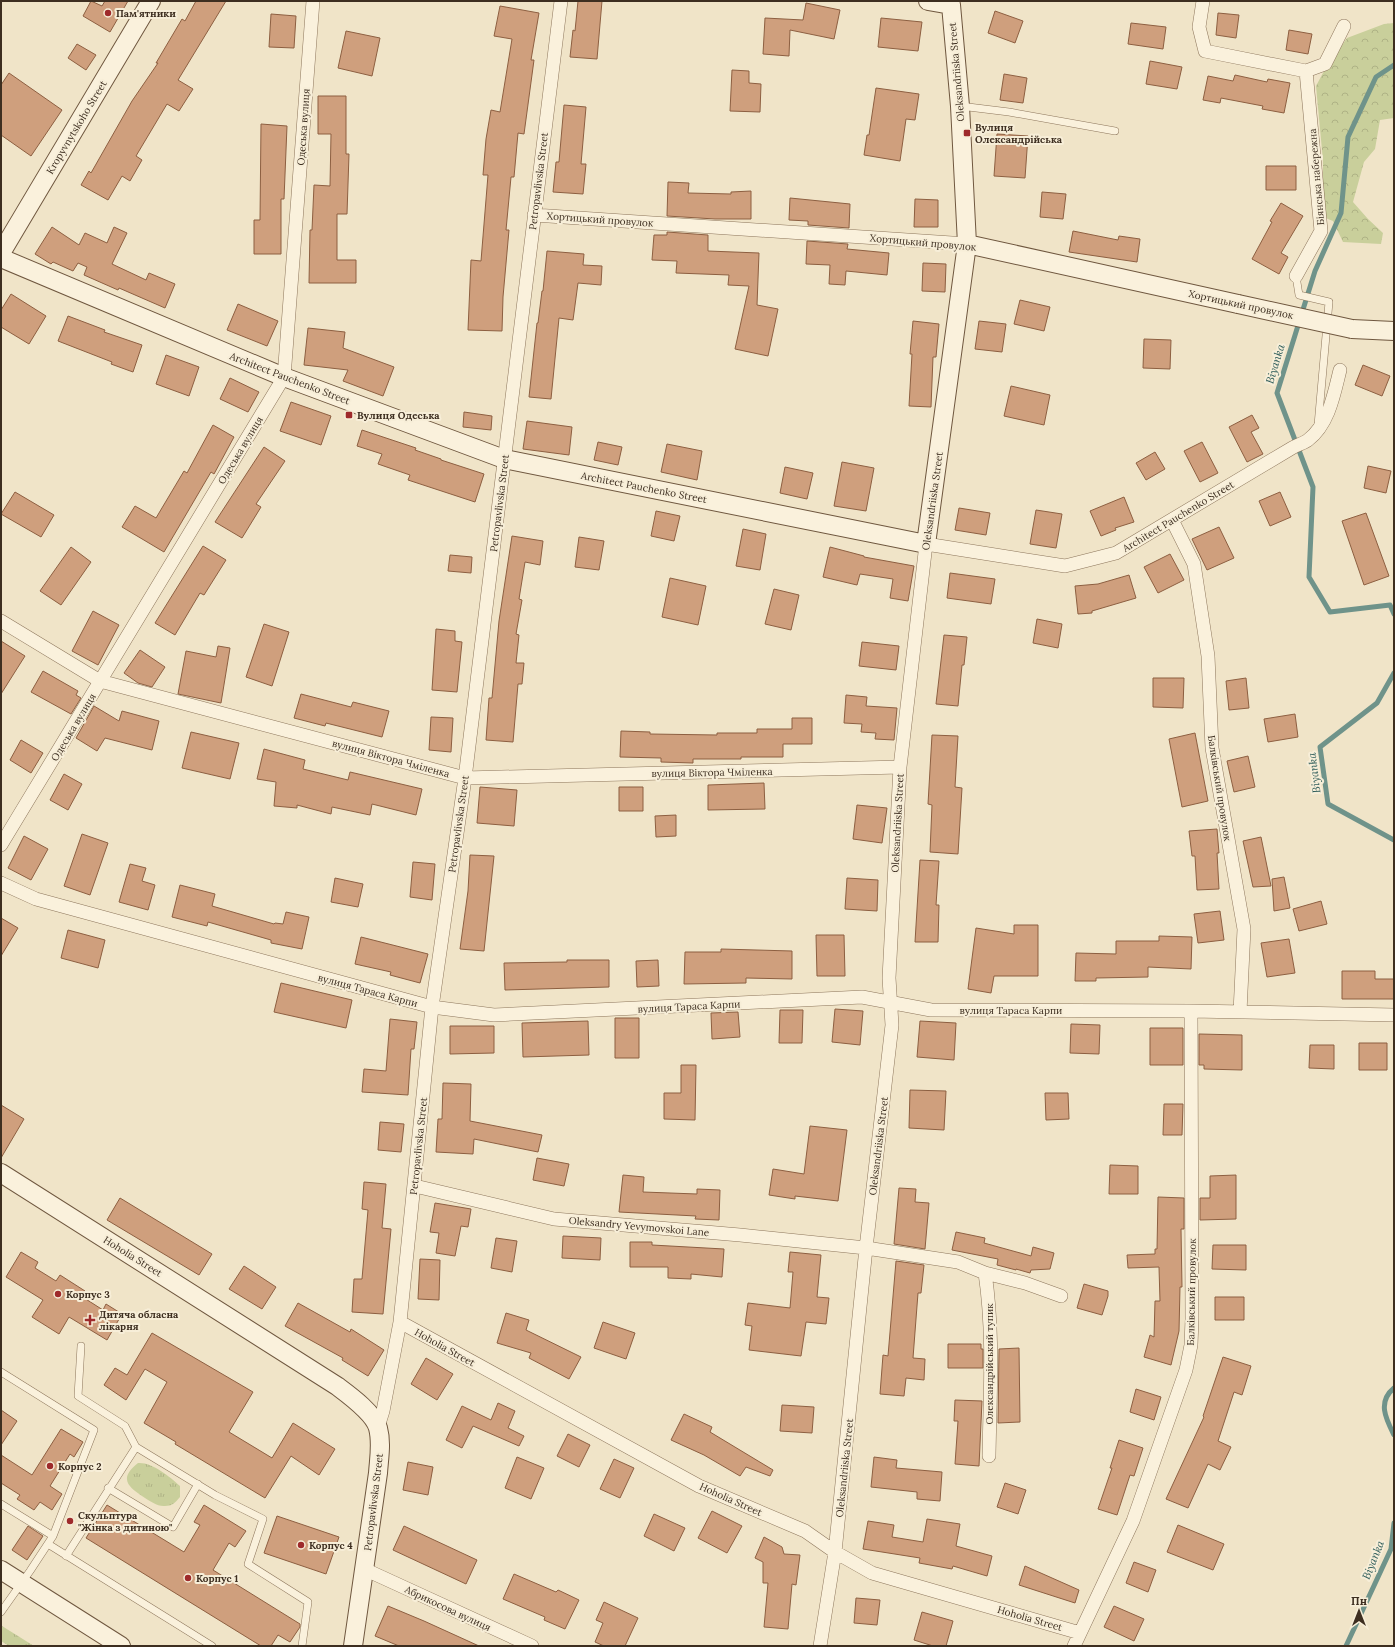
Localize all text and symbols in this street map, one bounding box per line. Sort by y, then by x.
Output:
place label: Пам'ятники [116,7,176,20]
marker: Пам'ятники [103,8,113,18]
street label: Oleksandriiska Street [946,22,967,122]
street label: Kropyvnytskoho Street [43,78,110,176]
street label: Одеська вулиця [294,88,313,166]
place label: Вулиця Олександрійська [975,121,1063,146]
marker: Вулиця Олександрійська [962,128,972,138]
street label: Біянська набережна [1306,128,1327,226]
street label: Petropavlivska Street [526,131,551,231]
street label: Хортицький провулок [546,209,654,230]
street label: Хортицький провулок [869,231,977,254]
street label: Хортицький провулок [1187,287,1295,322]
water label: Biyanka [1262,342,1288,385]
street label: Architect Pauchenko Street [227,349,352,407]
place label: Вулиця Одеська [357,409,440,422]
marker: Вулиця Одеська [344,410,354,420]
street label: Одеська вулиця [215,414,266,487]
street label: Oleksandriiska Street [919,451,946,551]
street label: Petropavlivska Street [487,453,512,553]
street label: Architect Pauchenko Street [579,469,708,506]
street label: Architect Pauchenko Street [1119,478,1236,555]
street label: Одеська вулиця [48,691,99,764]
street label: Балківський провулок [1205,734,1234,843]
street label: вулиця Віктора Чміленка [331,737,451,780]
water label: Biyanka [1304,751,1323,794]
street label: вулиця Віктора Чміленка [651,765,773,780]
street label: Oleksandriiska Street [888,773,907,873]
street label: Petropavlivska Street [445,774,472,874]
street label: вулиця Тараса Карпи [317,971,419,1010]
street label: вулиця Тараса Карпи [637,997,741,1016]
street label: вулиця Тараса Карпи [960,1004,1062,1017]
street label: Petropavlivska Street [407,1096,430,1196]
street label: Oleksandriiska Street [866,1096,891,1196]
street label: Oleksandry Yevymovskoi Lane [568,1214,710,1239]
street label: Hoholia Street [101,1233,165,1280]
street label: Балківський провулок [1184,1238,1199,1346]
place label: Корпус 3 [66,1288,110,1301]
marker: Корпус 3 [53,1289,63,1299]
street label: Олександрійський тупик [983,1303,996,1425]
place label: Дитяча обласна лікарня [99,1308,179,1333]
marker: Дитяча обласна лікарня [84,1314,96,1326]
street label: Hoholia Street [412,1326,477,1369]
street label: Oleksandriiska Street [833,1418,856,1518]
street label: Petropavlivska Street [361,1452,386,1552]
place label: Корпус 2 [58,1460,102,1473]
marker: Корпус 2 [45,1461,55,1471]
street label: Hoholia Street [698,1480,764,1519]
place label: Скульптура "Жінка з дитиною" [78,1509,172,1534]
marker: Скульптура "Жінка з дитиною" [65,1516,75,1526]
water label: Biyanka [1359,1538,1387,1581]
place label: Корпус 4 [309,1539,353,1552]
marker: Корпус 4 [296,1540,306,1550]
place label: Корпус 1 [196,1572,238,1585]
marker: Корпус 1 [183,1573,193,1583]
street label: Абрикосова вулиця [402,1582,493,1634]
north arrow [1339,1591,1379,1631]
text: Пн [1351,1594,1367,1608]
street label: Hoholia Street [996,1603,1064,1634]

